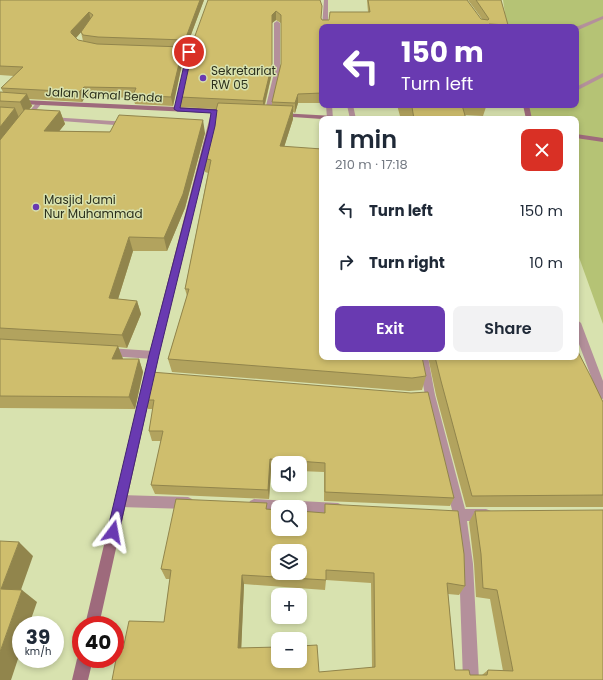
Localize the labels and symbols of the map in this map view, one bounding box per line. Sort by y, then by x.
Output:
pin [172,35,206,69]
place label: Sekretariat RW 05 [211,62,276,93]
marker: Sekretariat RW 05 [198,73,208,83]
street label: Jalan Kamal Benda [45,83,163,106]
place label: Masjid Jami Nur Muhammad [44,191,143,222]
marker: Masjid Jami Nur Muhammad [31,202,41,212]
position arrow [92,511,134,553]
speed limit sign: 40 [72,616,124,668]

